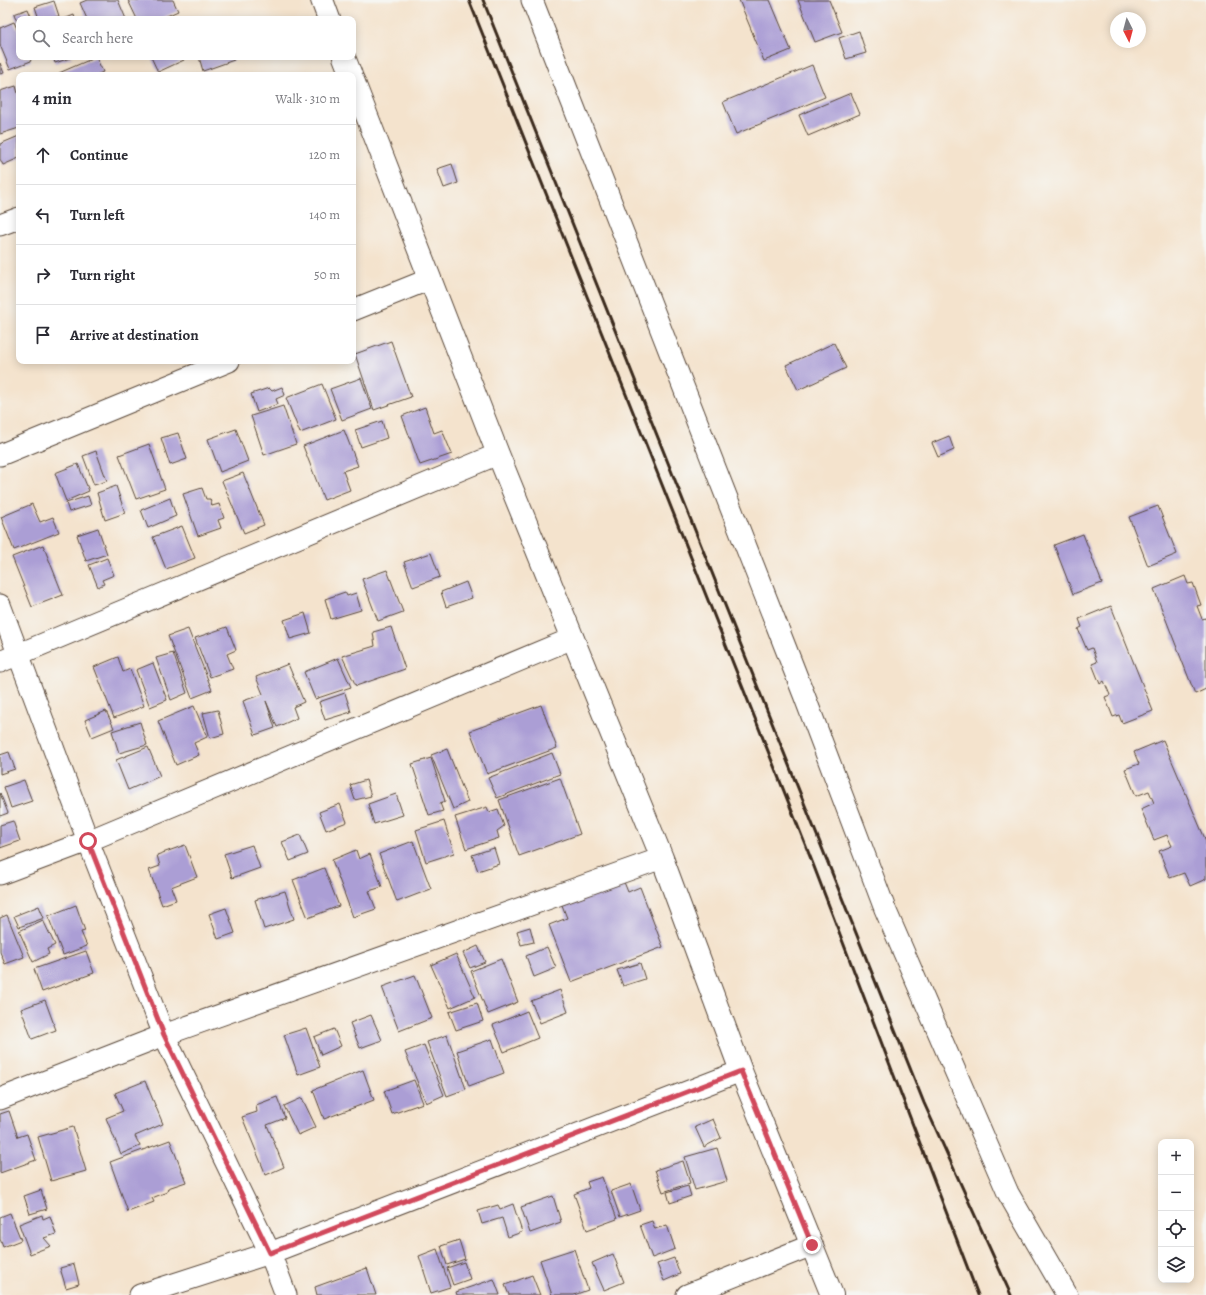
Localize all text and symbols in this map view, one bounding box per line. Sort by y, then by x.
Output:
north arrow [1110,12,1146,48]
search box [16,16,356,60]
icon: search [30,27,52,49]
text: Search here [62,28,133,48]
text: 4 min [32,87,72,110]
text: Walk · 310 m [275,90,340,107]
icon: ahead [32,144,54,166]
text: Continue [70,145,128,165]
text: 120 m [309,146,340,163]
icon: left [32,204,54,226]
text: Turn left [70,205,125,225]
text: 140 m [309,206,340,223]
icon: right [32,264,54,286]
text: Turn right [70,265,135,285]
text: 50 m [314,266,340,283]
icon: arrive [32,324,54,346]
text: Arrive at destination [70,325,199,345]
route start [79,832,97,850]
map controls [1158,1139,1194,1283]
button: + [1158,1139,1194,1175]
button: − [1158,1175,1194,1211]
button: locate [1158,1211,1194,1247]
route end [803,1236,821,1254]
button: layers [1158,1247,1194,1283]

